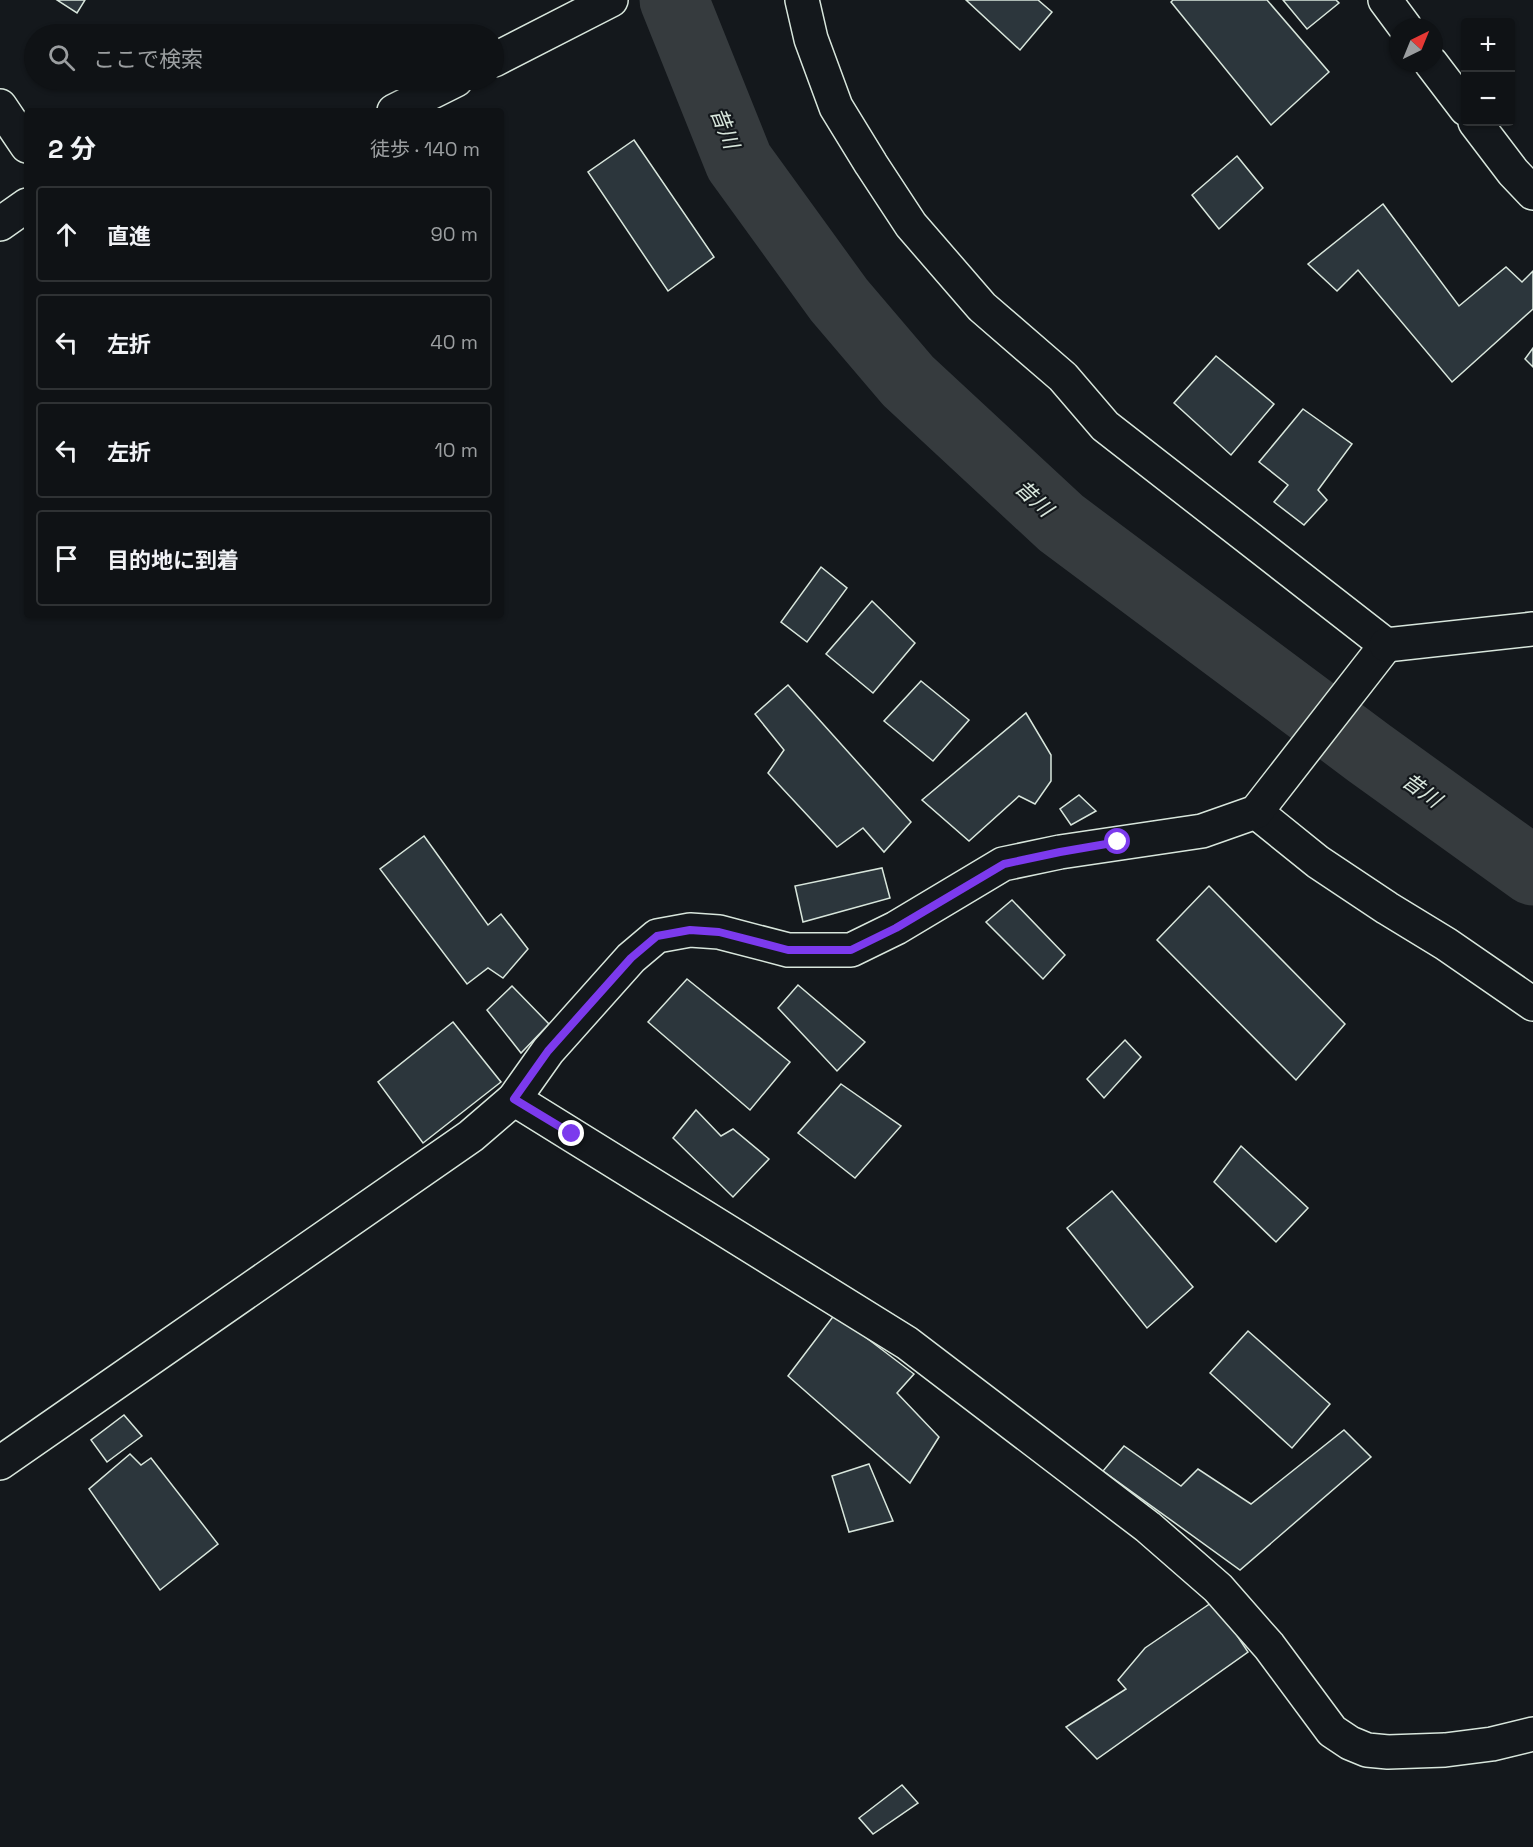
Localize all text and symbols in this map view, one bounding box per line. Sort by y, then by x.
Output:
north arrow [1389,18,1443,72]
map controls [1461,18,1515,126]
button: + [1461,18,1515,72]
search box [24,24,504,90]
icon: search [45,41,78,74]
text: ここで検索 [93,45,203,73]
button: − [1461,72,1515,126]
water label: 昔川 [705,103,746,154]
text: 2 分 [48,132,96,166]
text: 徒歩 · 140 m [370,136,480,162]
icon: ahead [50,218,83,251]
text: 90 m [431,221,478,247]
text: 直進 [107,222,151,250]
icon: left [50,326,83,359]
text: 40 m [430,329,478,355]
text: 左折 [107,330,151,358]
icon: left [50,434,83,467]
text: 10 m [434,437,478,463]
text: 左折 [107,438,151,466]
water label: 昔川 [1009,474,1060,524]
icon: arrive [50,542,83,575]
text: 目的地に到着 [107,546,239,574]
water label: 昔川 [1397,767,1449,814]
route start [1104,828,1130,854]
route end [558,1120,584,1146]

